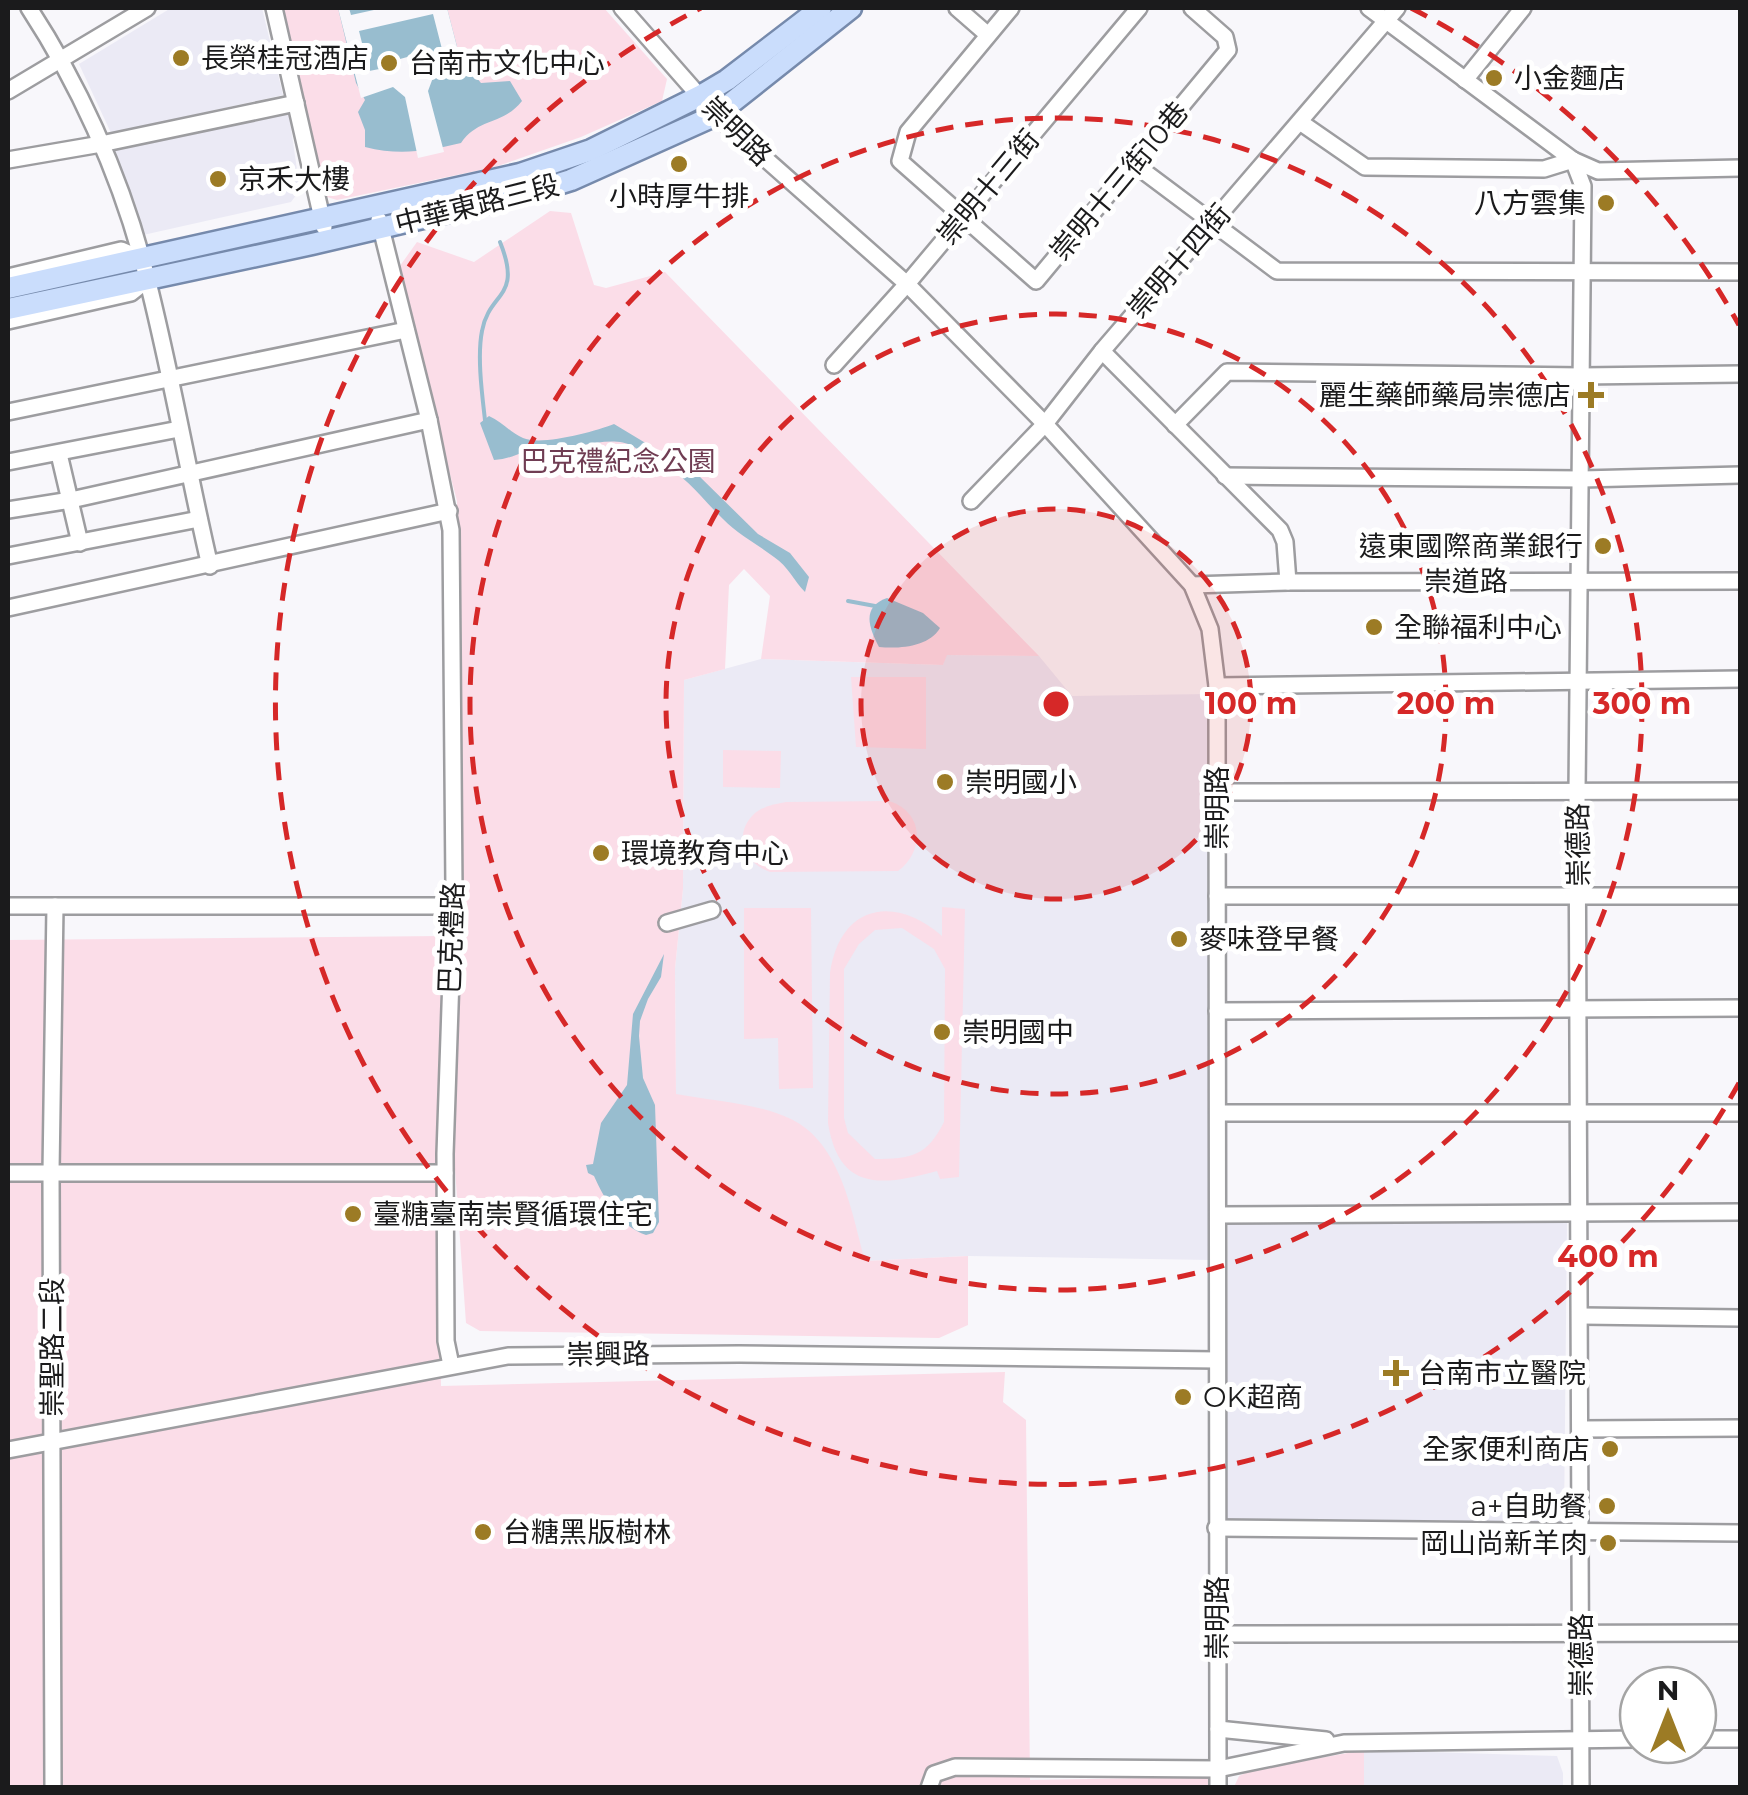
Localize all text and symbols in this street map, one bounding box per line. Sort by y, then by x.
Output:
place label: 長榮桂冠酒店 [201,41,369,75]
place label: 台南市文化中心 [409,46,605,80]
marker: 長榮桂冠酒店 [170,47,192,69]
marker: 台南市文化中心 [378,52,400,74]
place label: 小金麵店 [1514,61,1626,95]
marker: 小金麵店 [1483,67,1505,89]
street label: 崇明路 [695,90,779,172]
street label: 崇明十三街10巷 [1043,95,1195,267]
street label: 崇明十三街 [930,122,1046,252]
marker: 小時厚牛排 [668,153,690,175]
place label: 京禾大樓 [238,162,350,196]
street label: 中華東路三段 [391,167,563,241]
marker: 京禾大樓 [207,168,229,190]
place label: 小時厚牛排 [609,179,749,213]
place label: 八方雲集 [1474,186,1586,220]
marker: 八方雲集 [1595,192,1617,214]
street label: 崇明十四街 [1120,197,1238,325]
place label: 麗生藥師藥局崇德店 [1319,378,1571,412]
marker: 麗生藥師藥局崇德店 [1580,384,1602,406]
park label: 巴克禮紀念公園 [520,444,716,478]
place label: 遠東國際商業銀行 [1359,529,1583,563]
marker: 遠東國際商業銀行 [1592,535,1614,557]
street label: 崇道路 [1424,564,1508,598]
place label: 全聯福利中心 [1394,610,1562,644]
marker: 全聯福利中心 [1363,616,1385,638]
text: 100 m [1205,685,1297,722]
text: 200 m [1397,685,1495,722]
text: 300 m [1592,685,1691,722]
centre of rings [1038,686,1074,722]
place label: 崇明國小 [965,765,1077,799]
street label: 崇明路 [1200,766,1234,850]
marker: 崇明國小 [934,771,956,793]
street label: 崇德路 [1560,803,1596,887]
place label: 環境教育中心 [621,836,789,870]
marker: 環境教育中心 [590,842,612,864]
street label: 巴克禮路 [432,881,470,995]
place label: 麥味登早餐 [1199,922,1339,956]
marker: 麥味登早餐 [1168,928,1190,950]
place label: 崇明國中 [962,1015,1074,1049]
marker: 崇明國中 [931,1021,953,1043]
place label: 臺糖臺南崇賢循環住宅 [373,1197,653,1231]
marker: 臺糖臺南崇賢循環住宅 [342,1203,364,1225]
text: 400 m [1557,1238,1659,1275]
street label: 崇聖路二段 [35,1277,69,1417]
street label: 崇興路 [566,1336,650,1372]
place label: 台南市立醫院 [1418,1356,1586,1390]
marker: 台南市立醫院 [1383,1360,1409,1386]
place label: OK超商 [1203,1380,1302,1414]
marker: OK超商 [1172,1386,1194,1408]
place label: 全家便利商店 [1422,1432,1590,1466]
marker: 全家便利商店 [1599,1438,1621,1460]
place label: a+自助餐 [1470,1489,1587,1523]
marker: a+自助餐 [1596,1495,1618,1517]
place label: 台糖黑版樹林 [503,1515,671,1549]
marker: 台糖黑版樹林 [472,1521,494,1543]
place label: 岡山尚新羊肉 [1420,1526,1588,1560]
marker: 岡山尚新羊肉 [1597,1532,1619,1554]
street label: 崇明路 [1200,1576,1234,1660]
street label: 崇德路 [1564,1613,1598,1697]
north arrow [1618,1665,1718,1765]
text: N [1657,1673,1679,1707]

